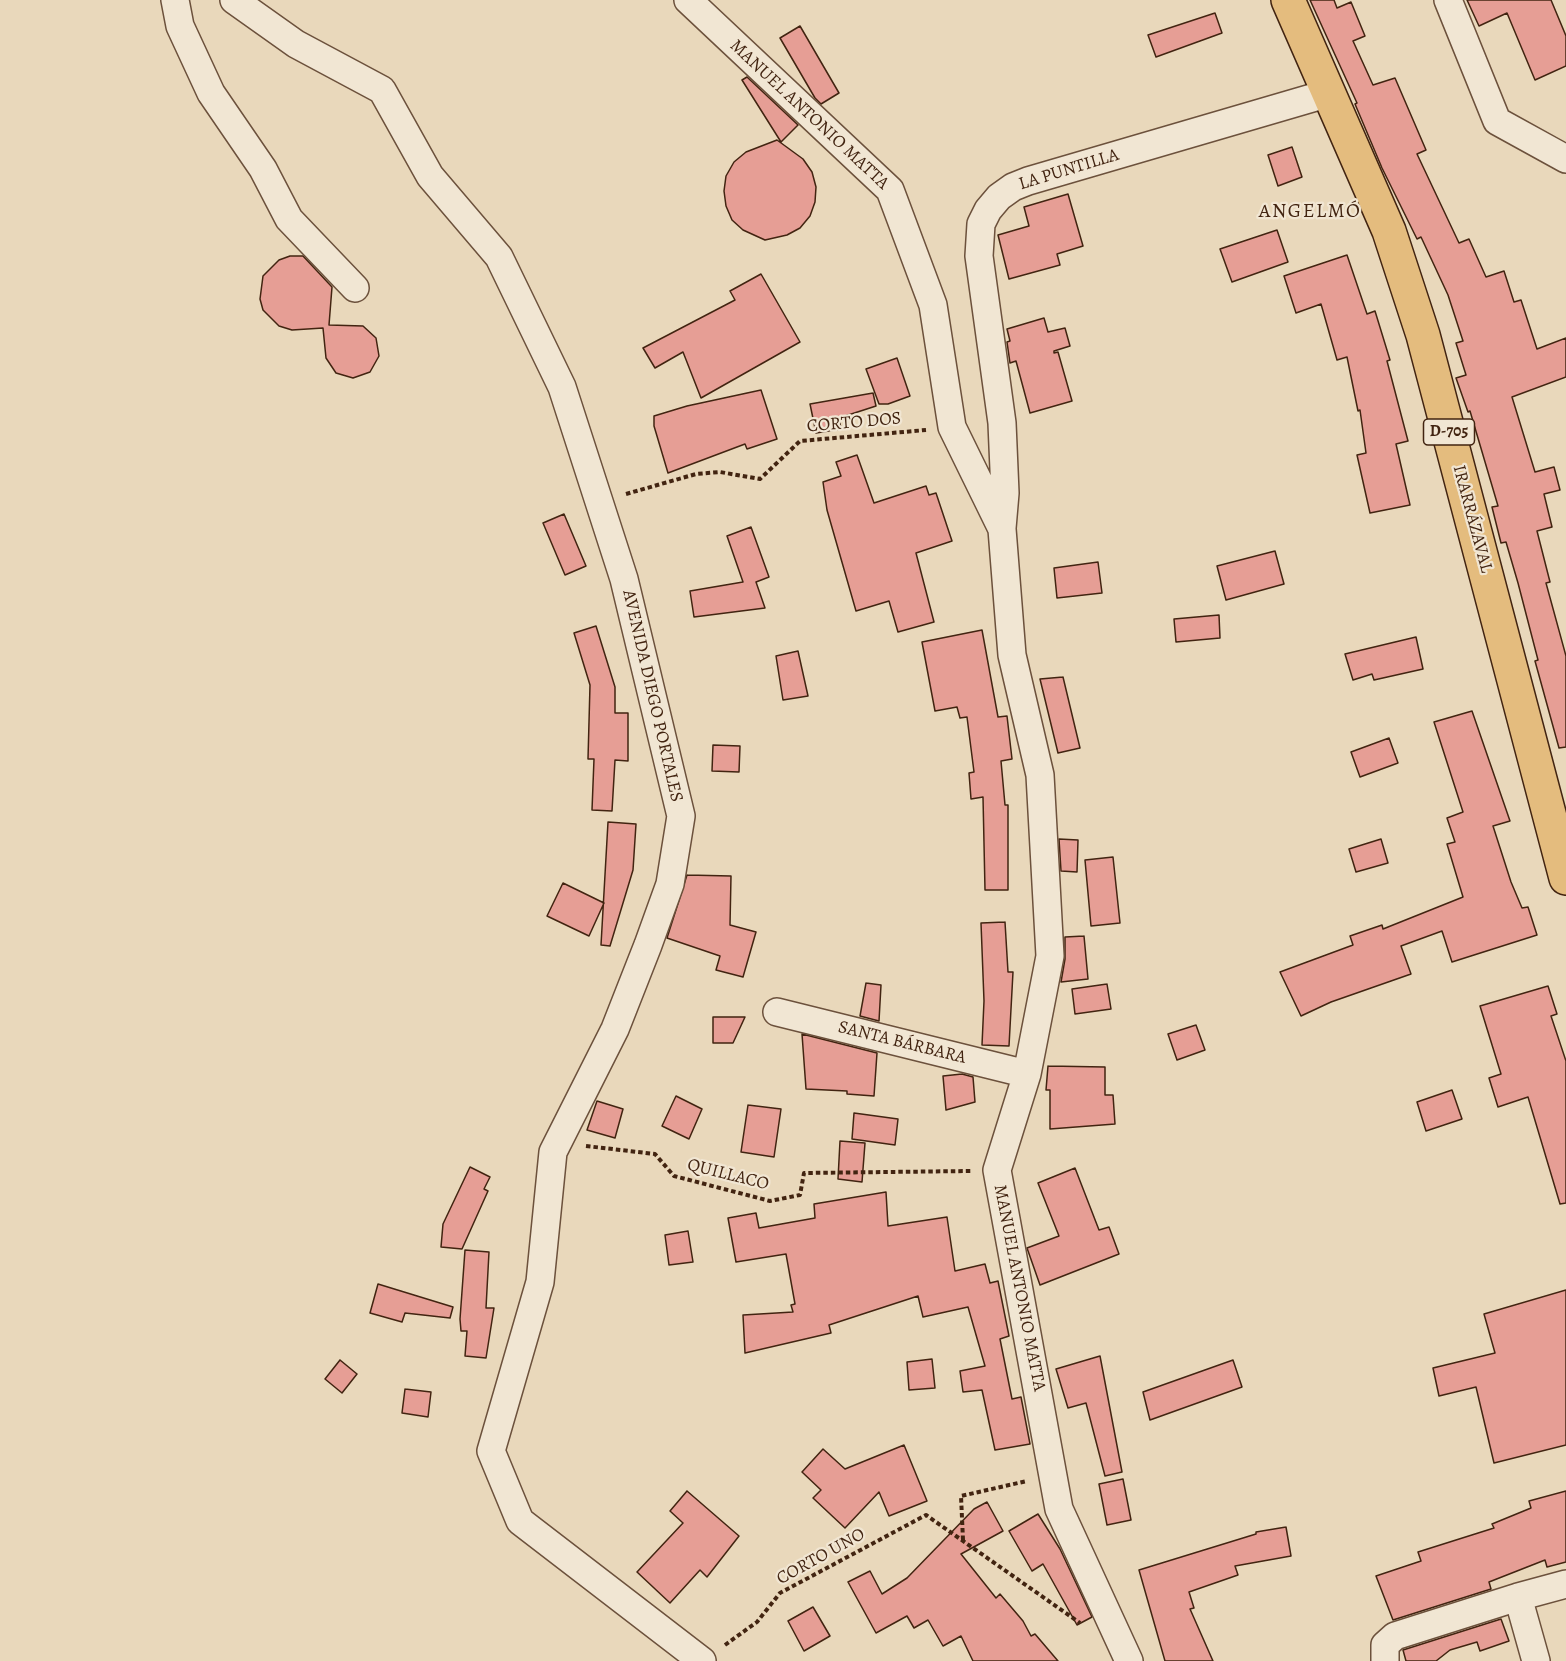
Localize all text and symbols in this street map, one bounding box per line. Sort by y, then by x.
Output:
street label: MANUEL ANTONIO MATTA [725,35,893,195]
street label: LA PUNTILLA [1016,145,1122,195]
district label: ANGELMÓ [1259,200,1361,224]
street label: CORTO DOS [806,408,902,438]
road number: D-705 [1424,419,1474,445]
street label: IRARRÁZAVAL [1447,463,1497,575]
street label: AVENIDA DIEGO PORTALES [617,588,687,804]
street label: SANTA BÁRBARA [836,1017,968,1069]
street label: QUILLACO [685,1154,771,1196]
street label: MANUEL ANTONIO MATTA [988,1183,1050,1393]
street label: CORTO UNO [773,1524,869,1590]

